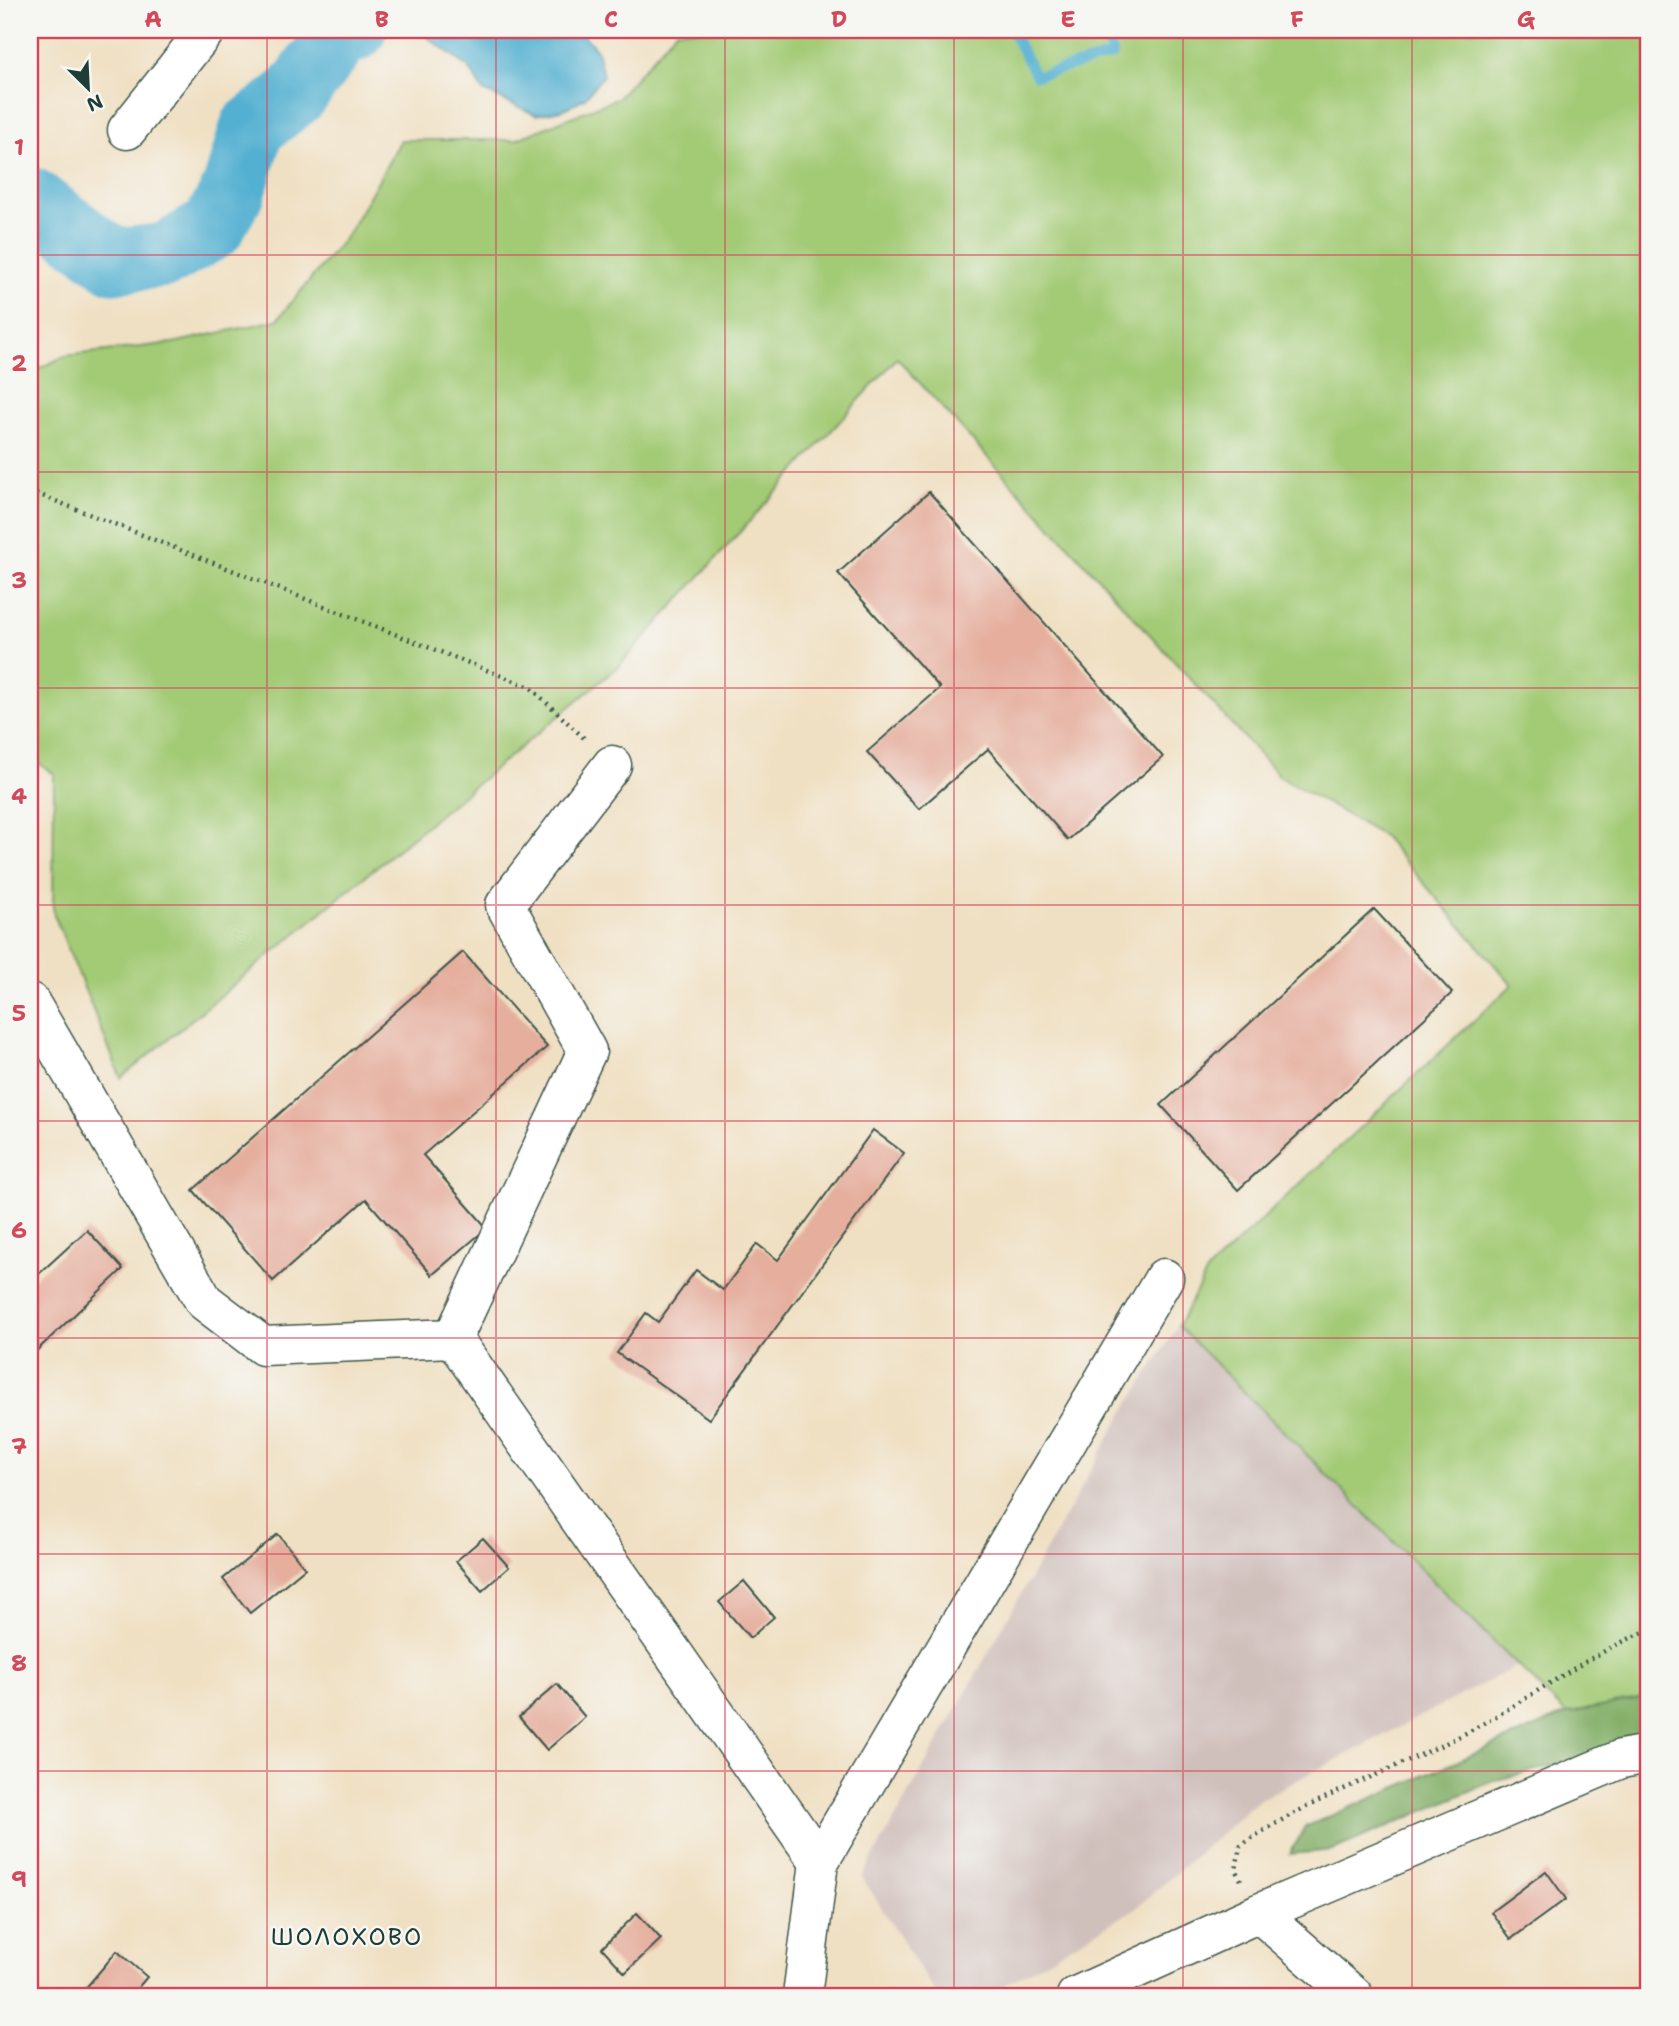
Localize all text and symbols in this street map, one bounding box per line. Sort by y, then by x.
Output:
text: A [144,4,162,34]
text: B [375,4,389,34]
text: C [604,4,618,34]
text: D [831,4,847,34]
text: E [1060,4,1076,34]
text: F [1290,4,1304,34]
text: G [1517,4,1536,34]
north arrow [52,52,122,122]
text: N [83,89,107,118]
text: 1 [14,132,24,162]
text: 2 [11,348,27,378]
text: 3 [11,565,27,595]
text: 4 [11,781,27,811]
text: 5 [12,998,26,1028]
text: 6 [11,1215,27,1245]
text: 7 [11,1431,27,1461]
text: 8 [11,1648,27,1678]
text: 9 [11,1864,27,1894]
district label: ШОЛОХОВО [271,1921,423,1953]

